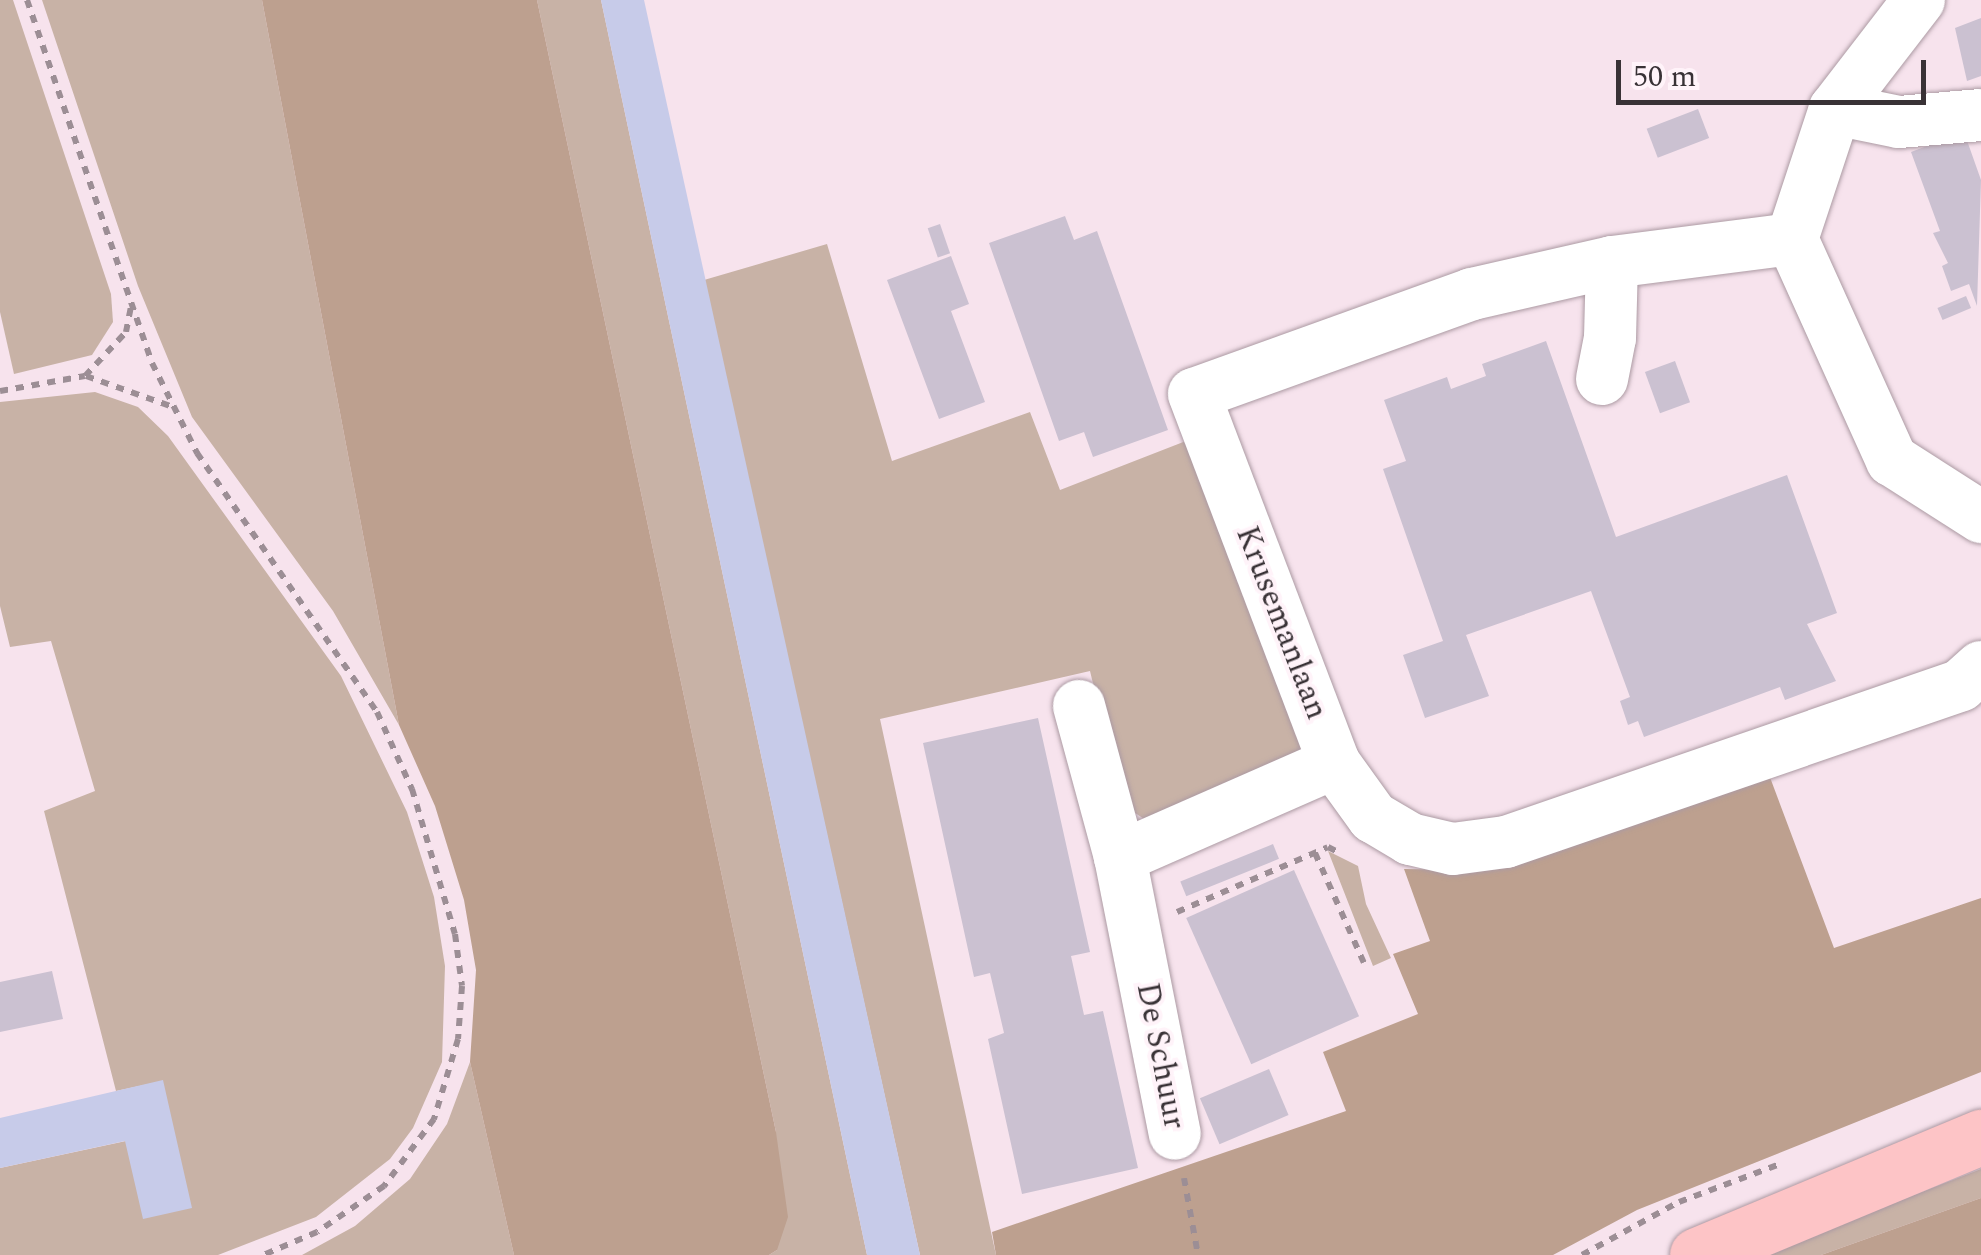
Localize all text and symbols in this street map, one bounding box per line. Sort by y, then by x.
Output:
scale bar [1621,40,1931,102]
text: 50 m [1633,54,1696,100]
street label: Krusemanlaan [1227,521,1335,725]
street label: De Schuur [1127,979,1193,1133]

